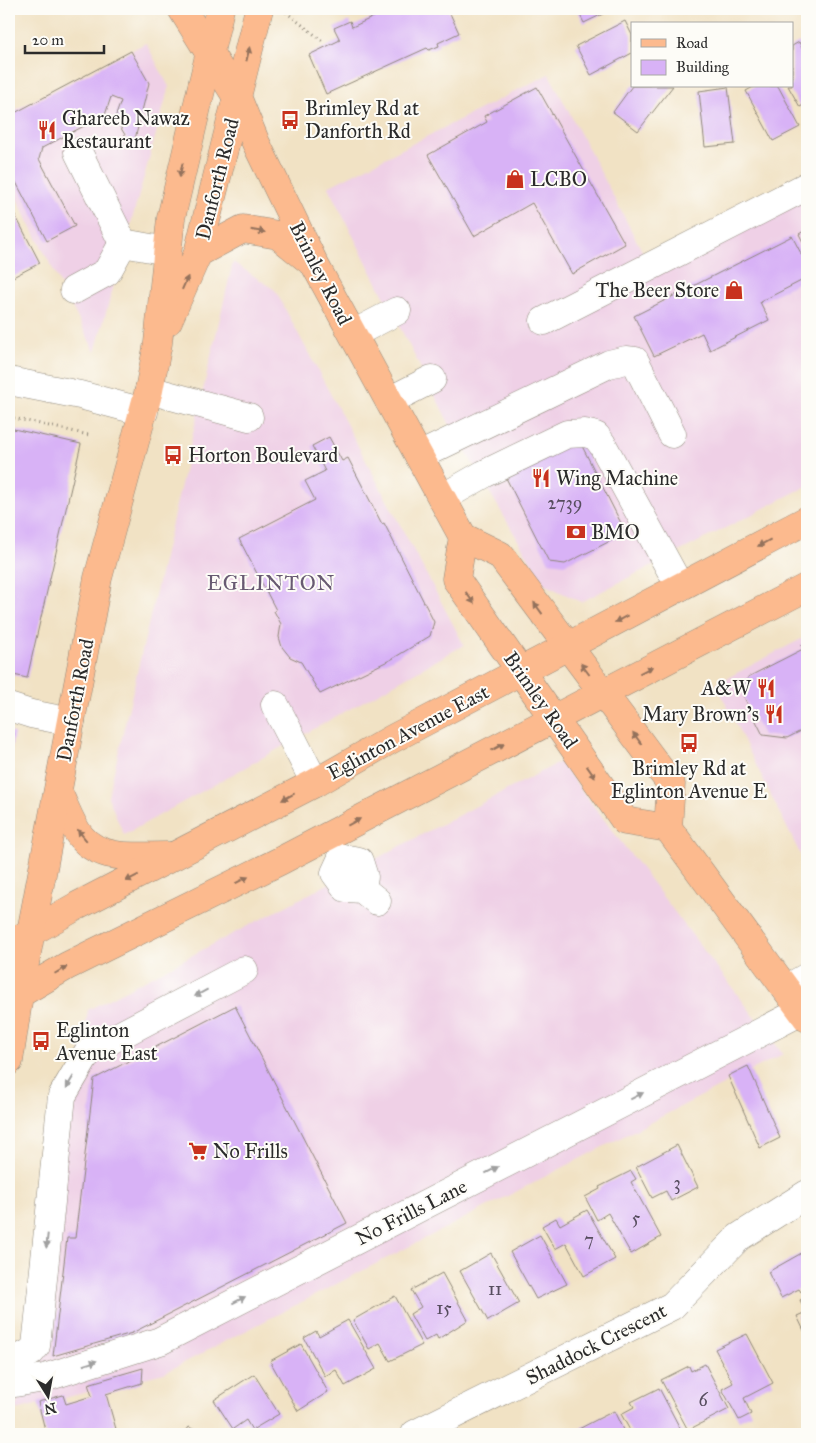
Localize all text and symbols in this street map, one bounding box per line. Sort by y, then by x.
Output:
scale bar [25,22,104,54]
legend [631,22,794,88]
text: 20 m [32,31,64,49]
text: Road [676,34,708,52]
one-way arrow [244,46,252,61]
text: Building [676,58,730,76]
place label: Brimley Rd at Danforth Rd [305,96,419,143]
place label: Ghareeb Nawaz Restaurant [62,106,190,153]
bus stop icon: Brimley Rd at Danforth Rd [279,109,301,131]
street label: Danforth Road [190,116,244,242]
restaurant icon: Ghareeb Nawaz Restaurant [36,119,58,141]
one-way arrow [177,162,185,177]
place label: LCBO [530,167,587,191]
shop icon: LCBO [504,168,526,190]
street label: Brimley Road [285,217,357,329]
one-way arrow [251,228,267,236]
one-way arrow [181,276,189,290]
place label: The Beer Store [595,278,719,302]
shop icon: The Beer Store [723,279,745,301]
place label: Horton Boulevard [188,443,338,467]
bus stop icon: Horton Boulevard [162,444,184,466]
place label: Wing Machine [556,466,678,491]
restaurant icon: Wing Machine [530,467,552,489]
house number: 2739 [548,492,582,514]
place label: BMO [591,520,640,544]
bank icon: BMO [565,521,587,543]
one-way arrow [757,539,771,547]
district label: EGLINTON [207,570,335,596]
one-way arrow [464,591,475,604]
one-way arrow [533,601,543,615]
one-way arrow [613,615,628,623]
street label: Danforth Road [51,637,99,763]
street label: Brimley Road [499,647,583,753]
one-way arrow [580,663,591,676]
one-way arrow [639,666,653,674]
place label: A&W [701,676,752,700]
restaurant icon: A&W [755,677,777,699]
street label: Eglinton Avenue East [323,679,493,786]
place label: Mary Brown's [642,702,759,726]
restaurant icon: Mary Brown's [763,703,785,725]
one-way arrow [632,731,642,745]
bus stop icon: Brimley Rd at Eglinton Avenue E [678,732,700,754]
one-way arrow [491,743,505,751]
place label: Brimley Rd at Eglinton Avenue E [611,756,767,804]
one-way arrow [586,765,596,778]
one-way arrow [281,793,295,801]
one-way arrow [347,818,361,826]
one-way arrow [76,829,87,842]
one-way arrow [125,874,139,882]
one-way arrow [235,875,249,883]
one-way arrow [53,966,68,974]
one-way arrow [194,989,208,997]
place label: Eglinton Avenue East [55,1018,158,1065]
bus stop icon: Eglinton Avenue East [30,1030,52,1052]
one-way arrow [66,1075,75,1089]
one-way arrow [630,1092,644,1100]
place label: No Frills [213,1139,288,1163]
supermarket icon: No Frills [187,1140,209,1162]
one-way arrow [485,1166,500,1174]
house number: 3 [673,1172,681,1194]
street label: No Frills Lane [351,1174,471,1250]
house number: 5 [632,1207,641,1229]
house number: 7 [584,1229,594,1251]
one-way arrow [43,1234,51,1250]
house number: 11 [488,1278,502,1300]
one-way arrow [232,1296,246,1304]
house number: 15 [436,1297,452,1319]
street label: Shaddock Crescent [522,1298,670,1390]
one-way arrow [82,1359,97,1366]
north arrow [22,1370,72,1420]
house number: 6 [698,1389,708,1411]
text: N [43,1399,58,1418]

